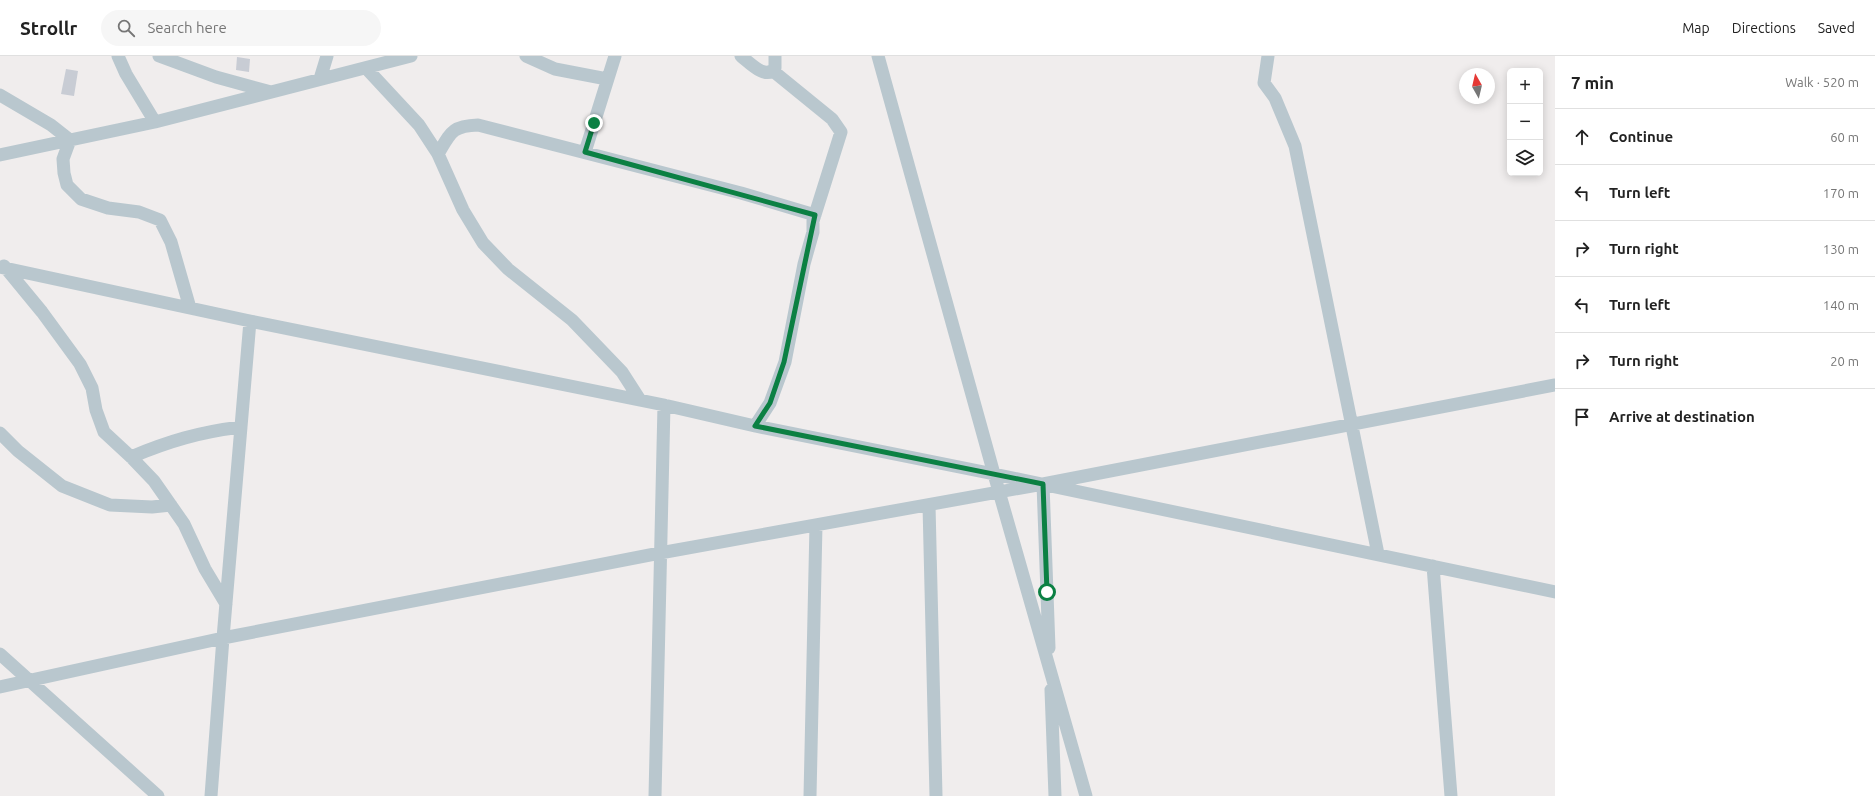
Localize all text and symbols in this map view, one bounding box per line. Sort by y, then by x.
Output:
search box [101,10,381,46]
text: Strollr [20,17,77,39]
icon: search [115,17,137,39]
text: Search here [147,19,227,36]
text: Map [1682,20,1710,36]
text: Directions [1732,20,1796,36]
text: Saved [1818,20,1855,36]
north arrow [1459,68,1495,104]
map controls [1507,68,1543,176]
button: + [1507,68,1543,104]
text: 7 min [1571,73,1614,92]
text: Walk · 520 m [1785,75,1859,89]
button: − [1507,104,1543,140]
route end [585,114,603,132]
icon: ahead [1571,126,1593,148]
text: Continue [1609,128,1673,145]
text: 60 m [1830,130,1859,144]
button: layers [1507,140,1543,176]
icon: left [1571,182,1593,204]
text: Turn left [1609,184,1670,201]
text: 170 m [1823,186,1859,200]
icon: right [1571,238,1593,260]
text: Turn right [1609,240,1679,257]
text: 130 m [1823,242,1859,256]
icon: left [1571,294,1593,316]
text: Turn left [1609,296,1670,313]
text: 140 m [1823,298,1859,312]
icon: right [1571,350,1593,372]
text: Turn right [1609,352,1679,369]
text: 20 m [1830,354,1859,368]
icon: arrive [1571,406,1593,428]
text: Arrive at destination [1609,408,1755,425]
route start [1038,583,1056,601]

